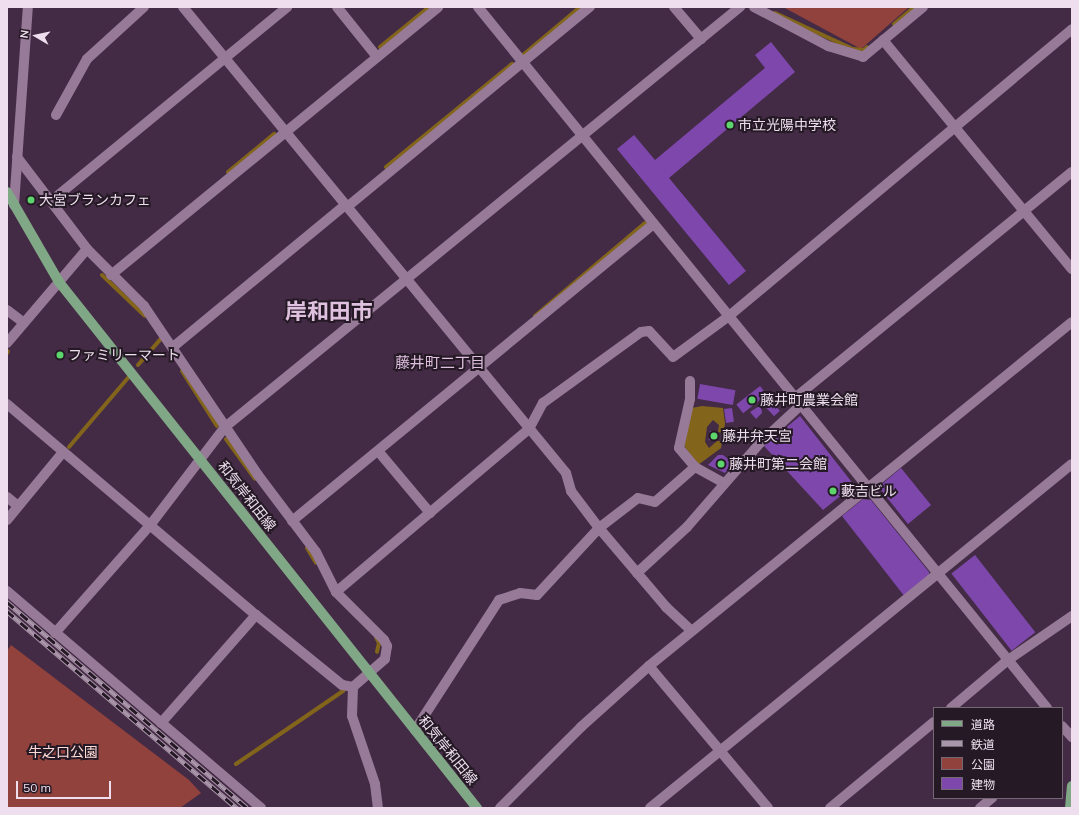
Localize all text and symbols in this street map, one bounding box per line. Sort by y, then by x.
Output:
north arrow [16,16,56,56]
text: N [17,29,32,39]
place label: 市立光陽中学校 [738,117,836,133]
marker: 市立光陽中学校 [725,120,735,130]
place label: 大宮ブランカフェ [39,192,151,208]
marker: 大宮ブランカフェ [26,195,36,205]
district label: 岸和田市 [285,299,373,325]
place label: ファミリーマート [68,347,180,363]
marker: ファミリーマート [55,350,65,360]
district label: 藤井町二丁目 [395,354,485,372]
place label: 藤井町農業会館 [760,392,858,408]
marker: 藤井町農業会館 [747,395,757,405]
place label: 藤井弁天宮 [722,428,792,444]
marker: 藤井弁天宮 [709,431,719,441]
place label: 藤井町第二会館 [729,456,827,472]
street label: 和気岸和田線 [215,458,279,534]
marker: 藤井町第二会館 [716,459,726,469]
place label: 藪吉ビル [841,483,897,499]
marker: 藪吉ビル [828,486,838,496]
legend [933,707,1063,799]
street label: 和気岸和田線 [415,712,481,788]
text: 道路 [971,717,995,732]
text: 鉄道 [971,737,995,752]
park label: 牛之口公園 [28,744,98,760]
text: 公園 [971,757,995,772]
scale bar [18,773,113,799]
text: 建物 [971,777,995,792]
text: 50 m [23,780,51,795]

